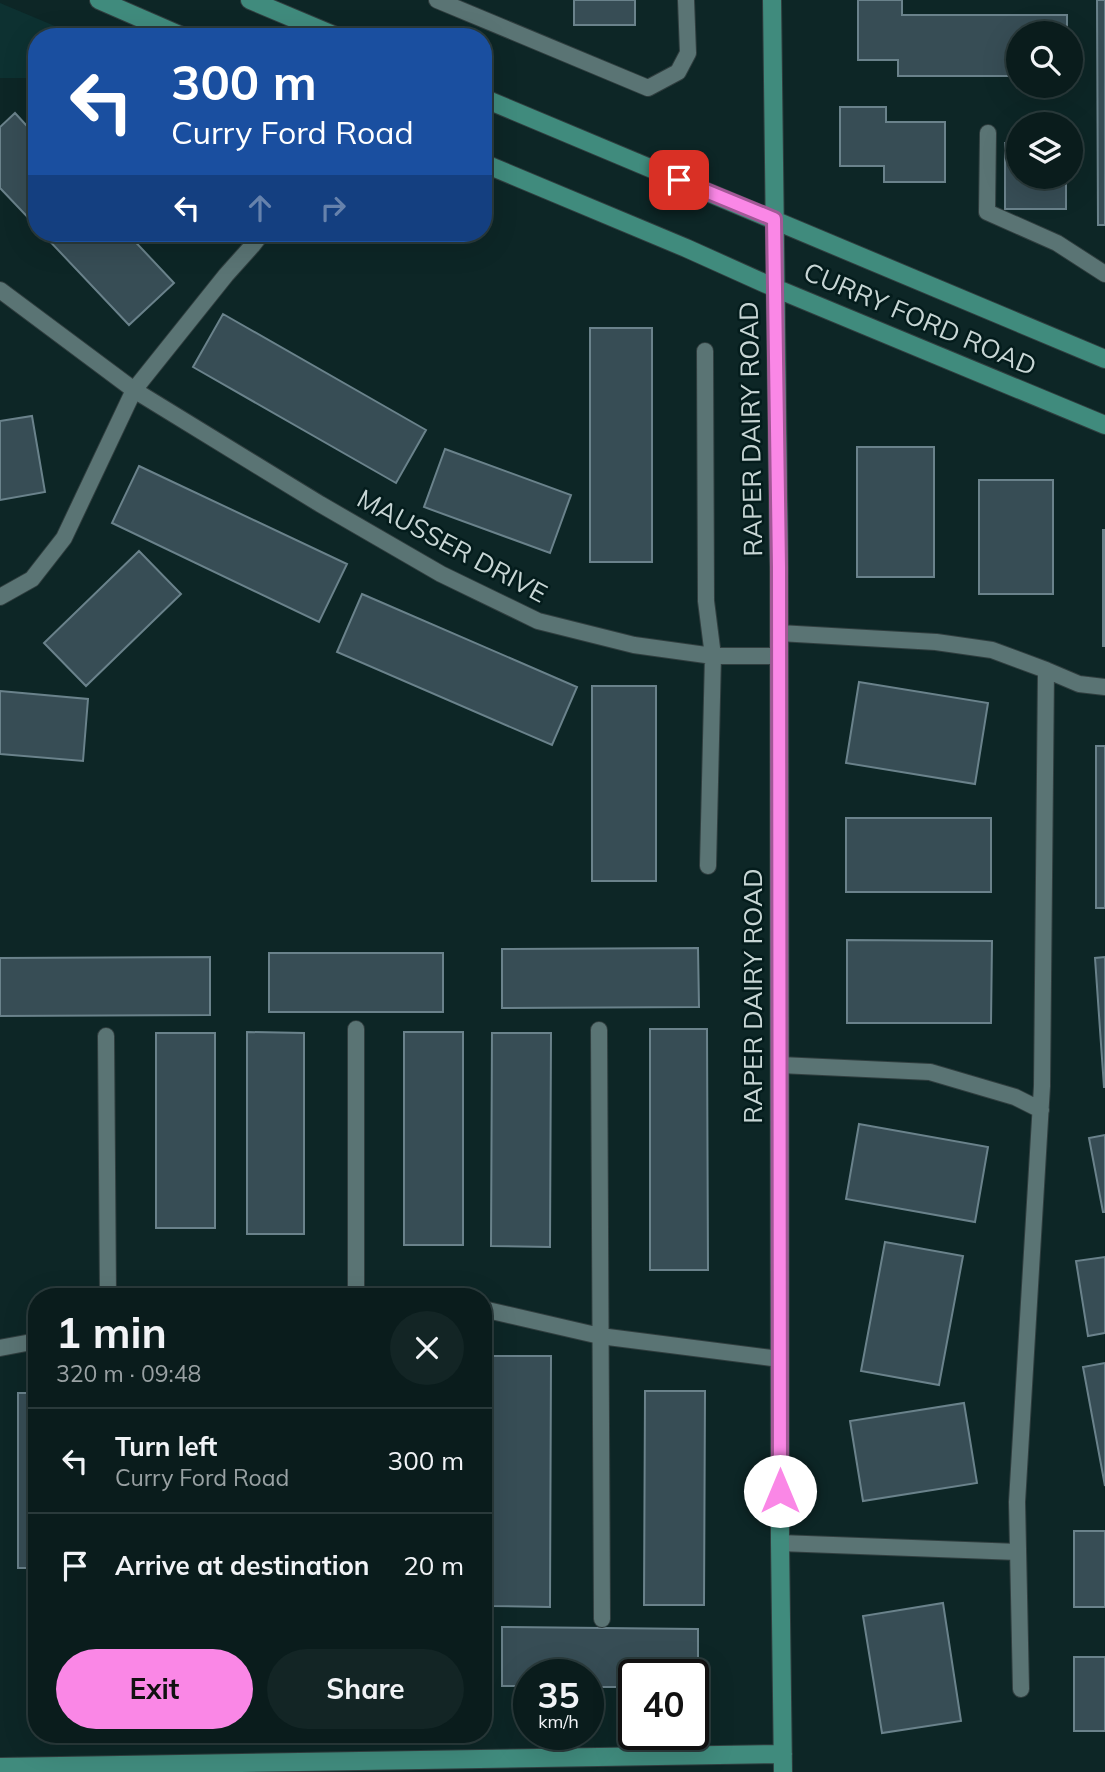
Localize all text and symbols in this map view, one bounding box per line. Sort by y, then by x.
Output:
map controls [1006,21,1083,189]
button: search [1006,21,1083,98]
text: 300 m [171,51,317,112]
icon: left [56,56,147,147]
text: Curry Ford Road [171,112,414,152]
button: layers [1006,112,1083,189]
pin [649,150,709,210]
icon: arrive [660,161,698,199]
icon: left [168,189,206,227]
icon: ahead [241,189,279,227]
icon: right [314,189,352,227]
street label: CURRY FORD ROAD [799,255,1042,383]
street label: RAPER DAIRY ROAD [732,301,769,557]
street label: MAUSSER DRIVE [352,482,553,609]
street label: RAPER DAIRY ROAD [736,868,769,1124]
text: 1 min [56,1306,167,1359]
button: close [390,1311,464,1385]
text: 320 m · 09:48 [56,1359,201,1388]
text: Turn left [115,1430,217,1463]
icon: left [56,1442,94,1480]
text: 300 m [388,1444,464,1477]
position arrow [743,1454,817,1528]
text: Curry Ford Road [115,1463,289,1492]
icon: arrive [56,1547,94,1585]
text: Arrive at destination [115,1549,370,1582]
text: 20 m [403,1549,464,1582]
button: Exit [56,1649,253,1729]
button: Share [267,1649,464,1729]
speed limit sign: 40 [618,1659,709,1750]
text: 35 [537,1673,580,1717]
text: km/h [538,1710,579,1733]

